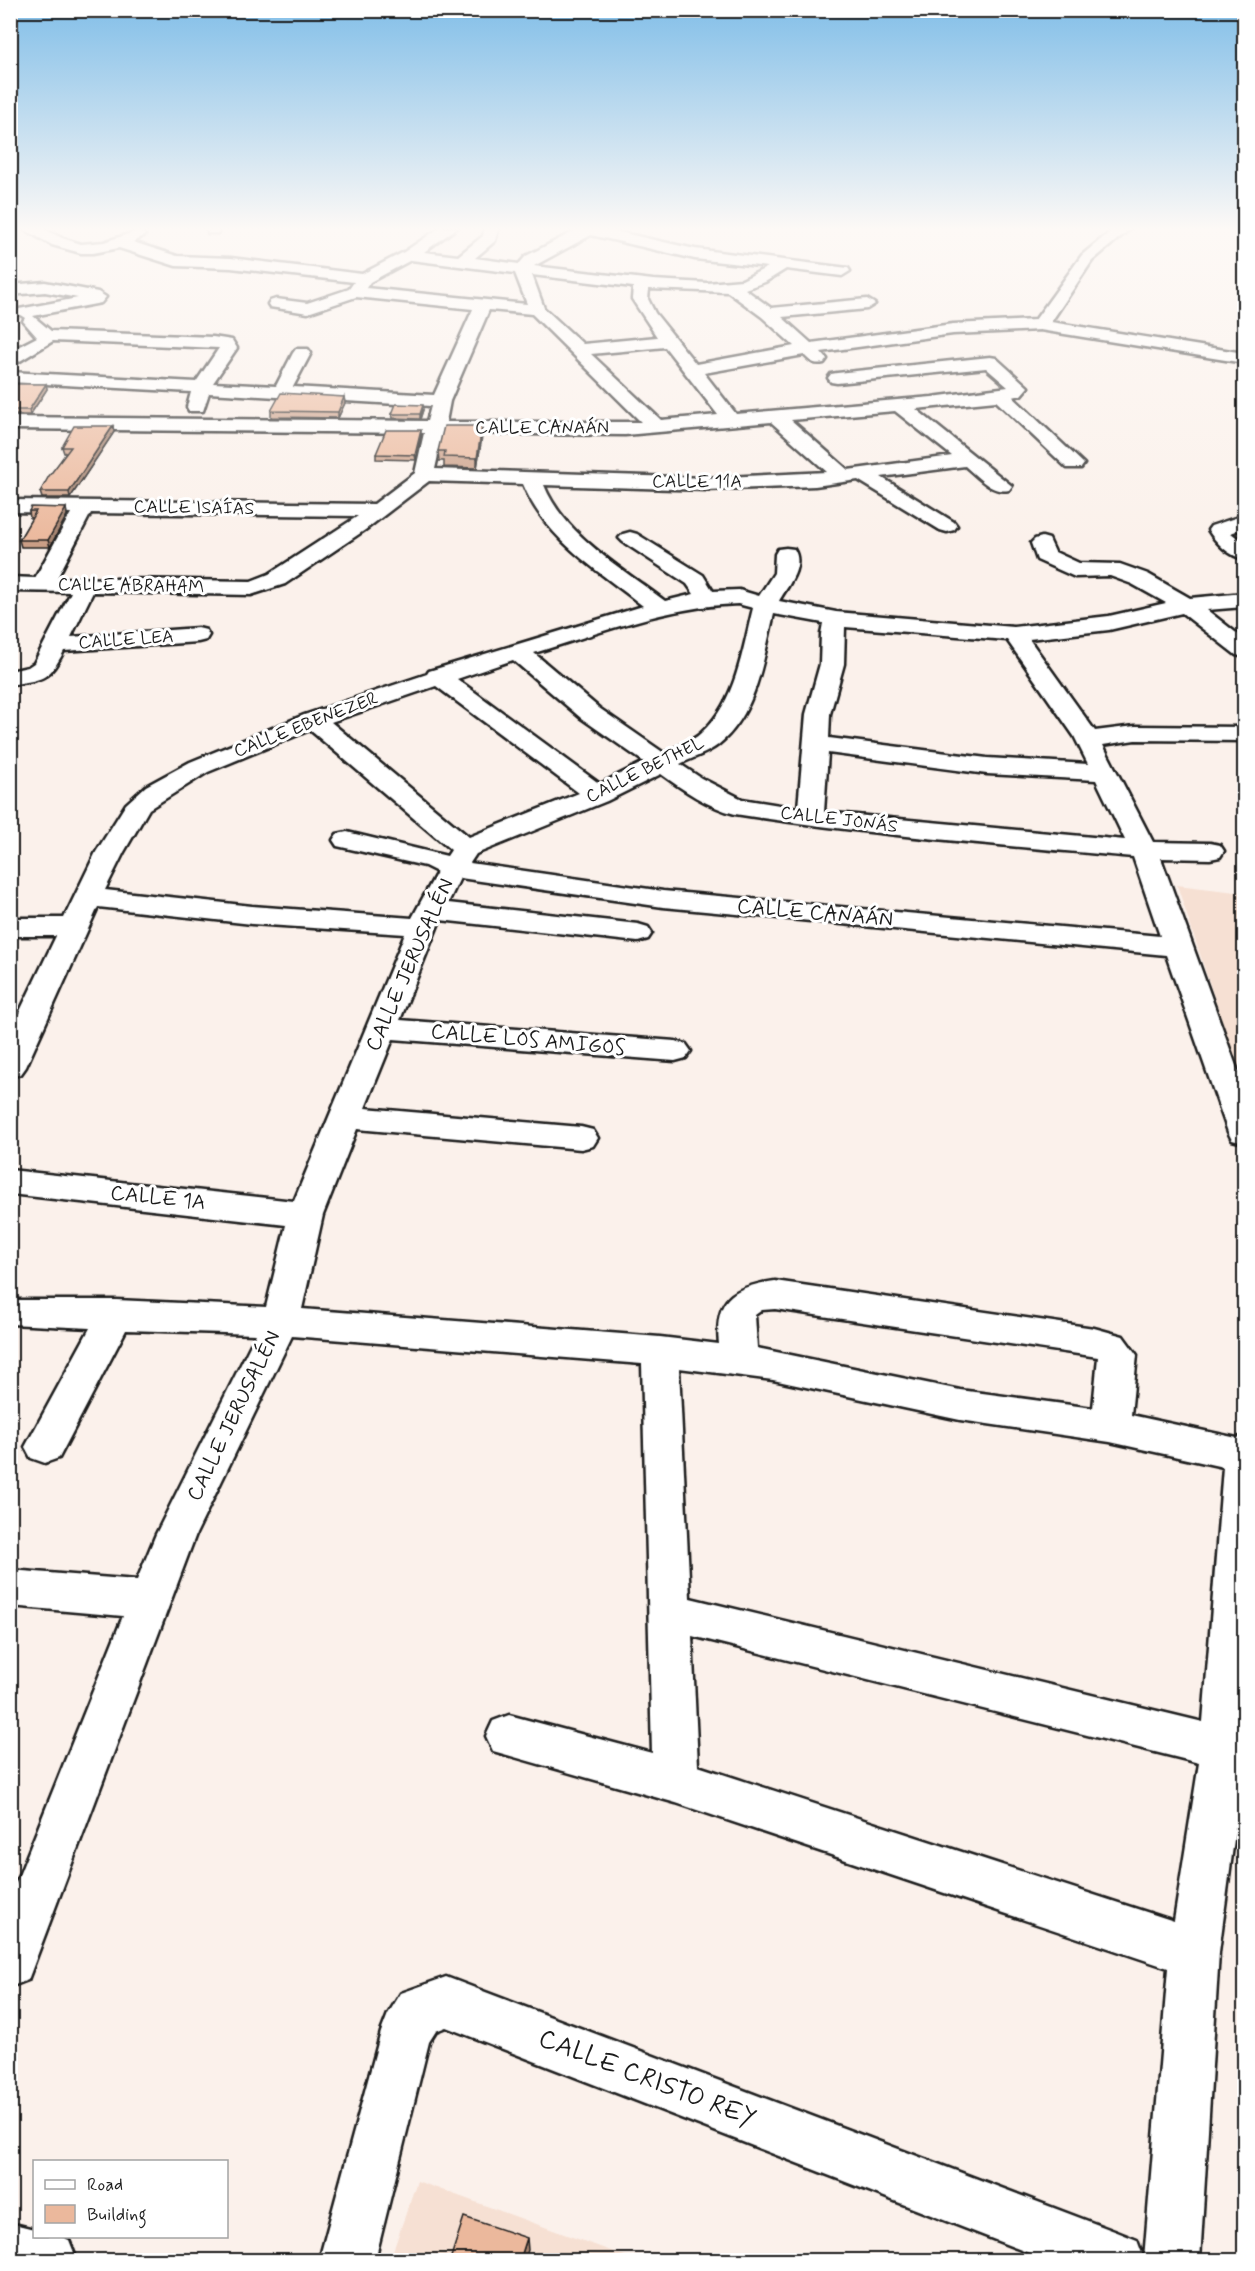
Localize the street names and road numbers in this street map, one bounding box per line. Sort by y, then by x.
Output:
street label: CALLE CANAÁN [475,416,609,440]
street label: CALLE 11A [652,470,742,494]
street label: CALLE ISAÍAS [133,495,255,521]
street label: CALLE ABRAHAM [58,573,204,599]
street label: CALLE LEA [78,625,174,655]
street label: CALLE EBENEZER [230,686,382,764]
street label: CALLE BETHEL [582,731,708,809]
street label: CALLE JONÁS [779,801,899,839]
street label: CALLE JERUSALÉN [359,874,461,1056]
street label: CALLE CANAÁN [736,892,894,934]
street label: CALLE LOS AMIGOS [429,1018,627,1062]
street label: CALLE 1A [109,1179,207,1217]
street label: CALLE JERUSALÉN [181,1326,287,1506]
street label: CALLE CRISTO REY [533,2022,761,2136]

